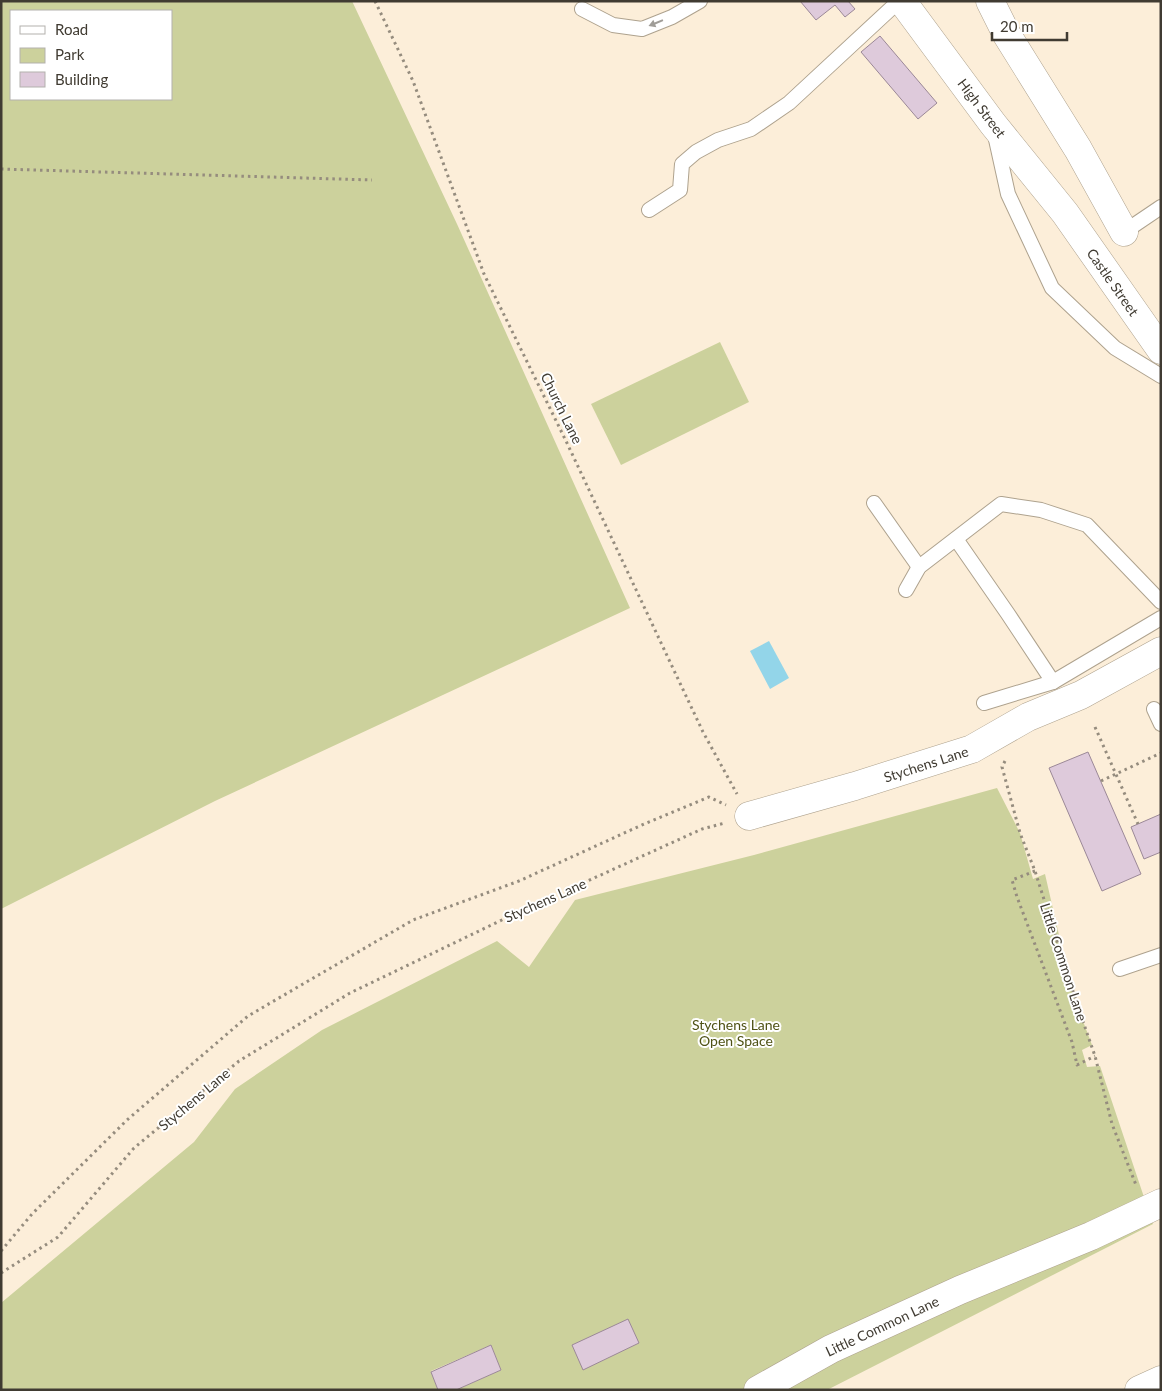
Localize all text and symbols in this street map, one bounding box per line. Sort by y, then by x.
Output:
legend [10,10,172,100]
scale bar [992,10,1067,42]
text: 20 m [1000,17,1034,35]
text: Road [55,20,88,38]
one-way arrow [649,20,664,28]
text: Park [55,45,85,63]
text: Building [55,70,108,88]
street label: High Street [954,75,1010,141]
street label: Castle Street [1084,245,1142,319]
street label: Church Lane [537,370,587,446]
street label: Stychens Lane [882,742,970,786]
street label: Stychens Lane [501,874,589,926]
street label: Little Common Lane [1037,901,1091,1023]
park label: Stychens Lane Open Space [692,1016,780,1049]
street label: Stychens Lane [155,1064,233,1134]
street label: Little Common Lane [823,1292,941,1360]

